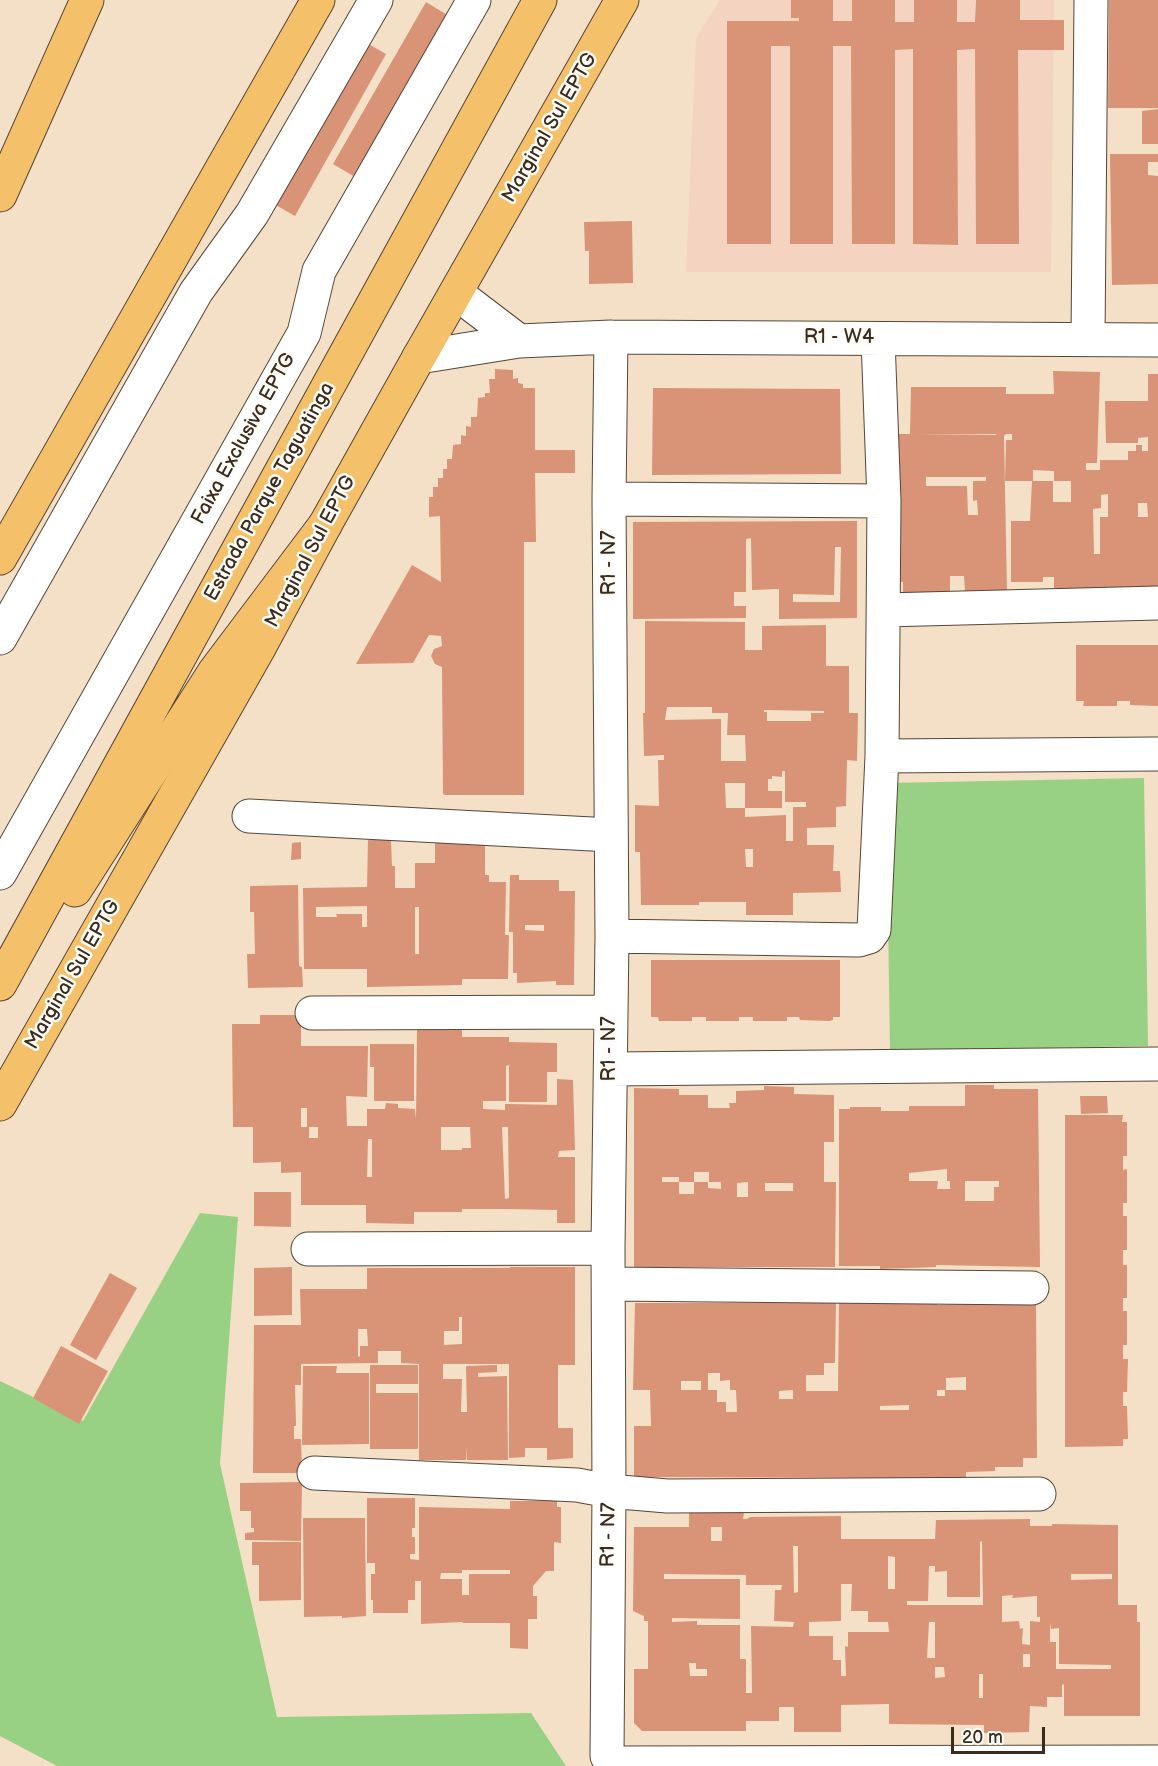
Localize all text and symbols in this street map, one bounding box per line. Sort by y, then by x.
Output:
street label: Marginal Sul EPTG [497,49,603,207]
street label: R1 - W4 [804,326,874,350]
street label: Faixa Exclusiva EPTG [187,349,301,529]
street label: Estrada Parque Taguatinga [200,379,340,605]
street label: Marginal Sul EPTG [261,472,361,632]
street label: R1 - N7 [598,531,622,595]
street label: Marginal Sul EPTG [20,896,126,1054]
street label: R1 - N7 [598,1017,622,1081]
street label: R1 - N7 [596,1502,622,1568]
scale bar [954,1715,1048,1753]
text: 20 m [962,1727,1003,1748]

